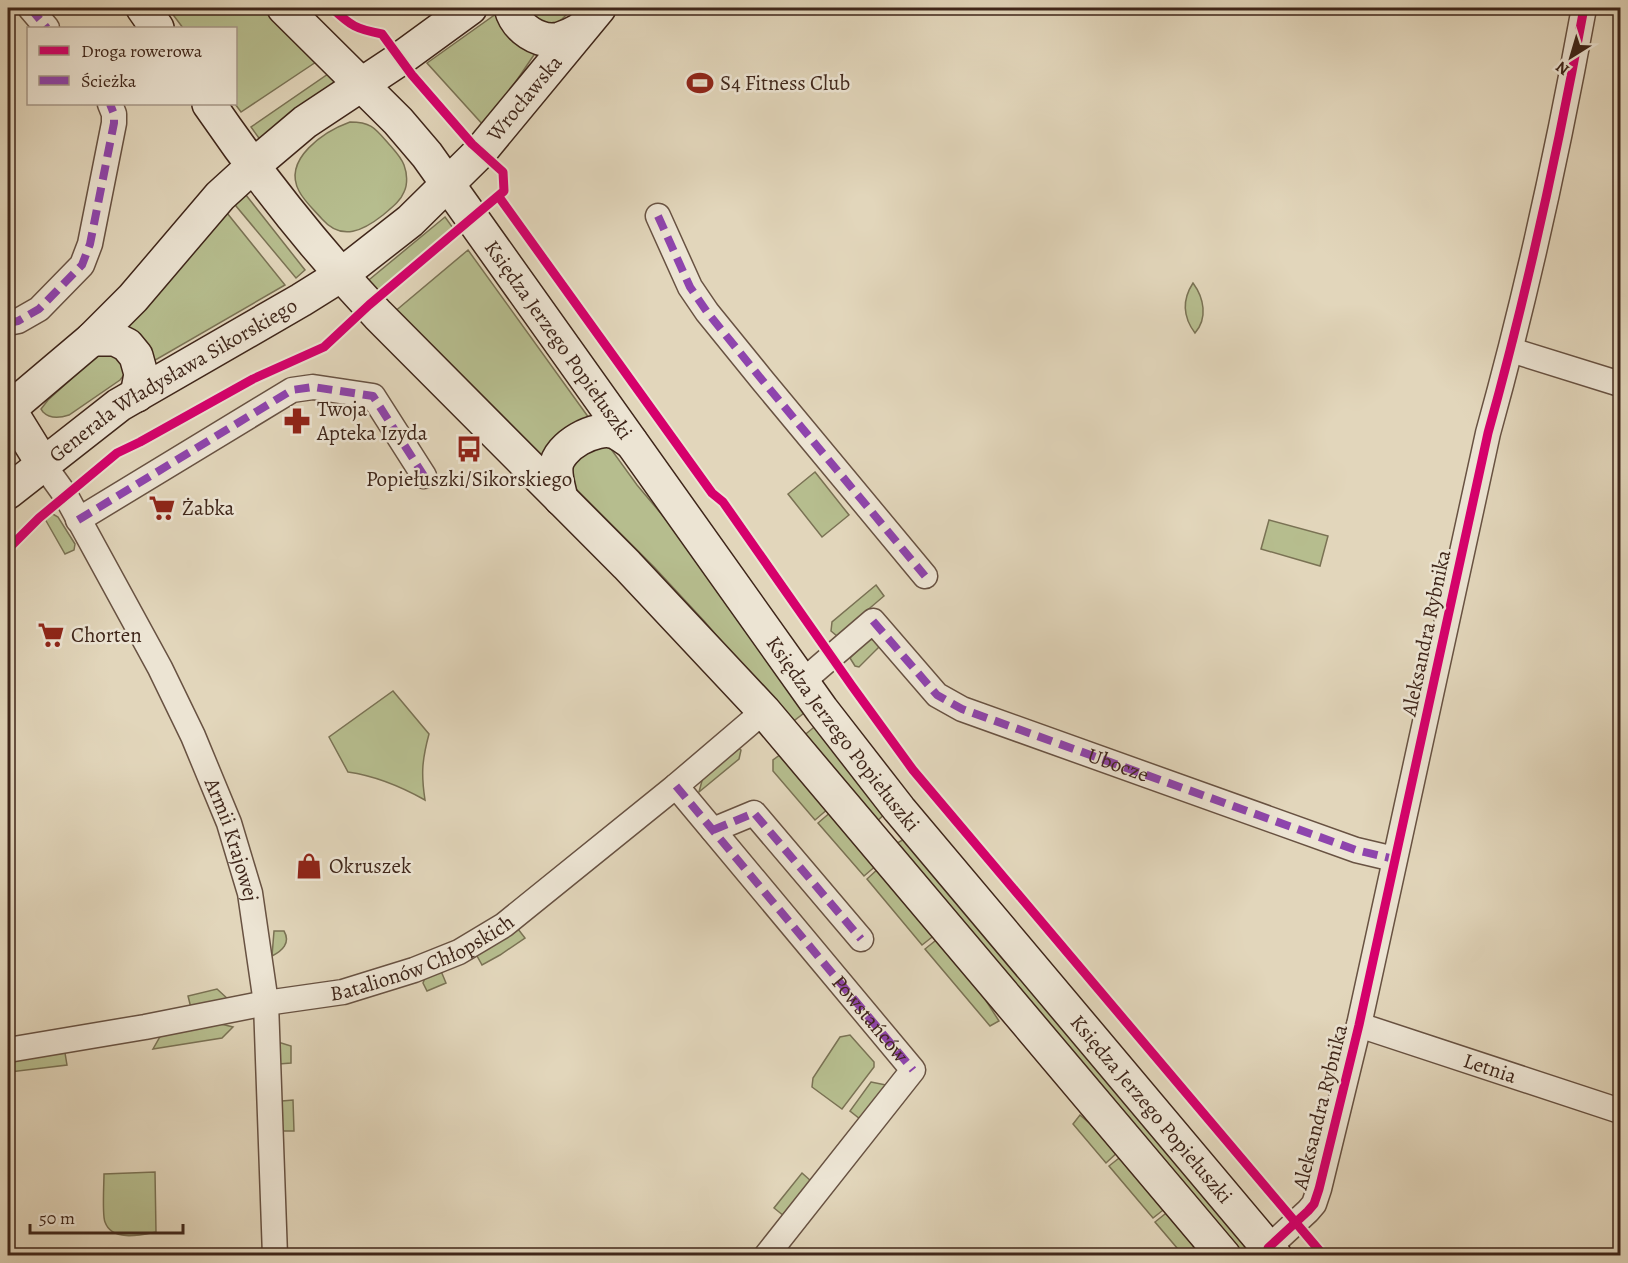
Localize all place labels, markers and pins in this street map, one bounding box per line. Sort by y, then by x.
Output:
sports icon: S4 Fitness Club [685,68,715,98]
place label: S4 Fitness Club [720,69,850,97]
place label: Twoja Apteka Izyda [316,395,428,447]
pharmacy icon: Twoja Apteka Izyda [282,406,312,436]
bus stop icon: Popiełuszki/Sikorskiego [454,434,484,464]
place label: Popiełuszki/Sikorskiego [366,465,572,493]
supermarket icon: Żabka [147,493,177,523]
place label: Żabka [182,494,234,522]
supermarket icon: Chorten [36,620,66,650]
place label: Chorten [71,621,142,649]
shop icon: Okruszek [294,851,324,881]
place label: Okruszek [329,852,412,880]

